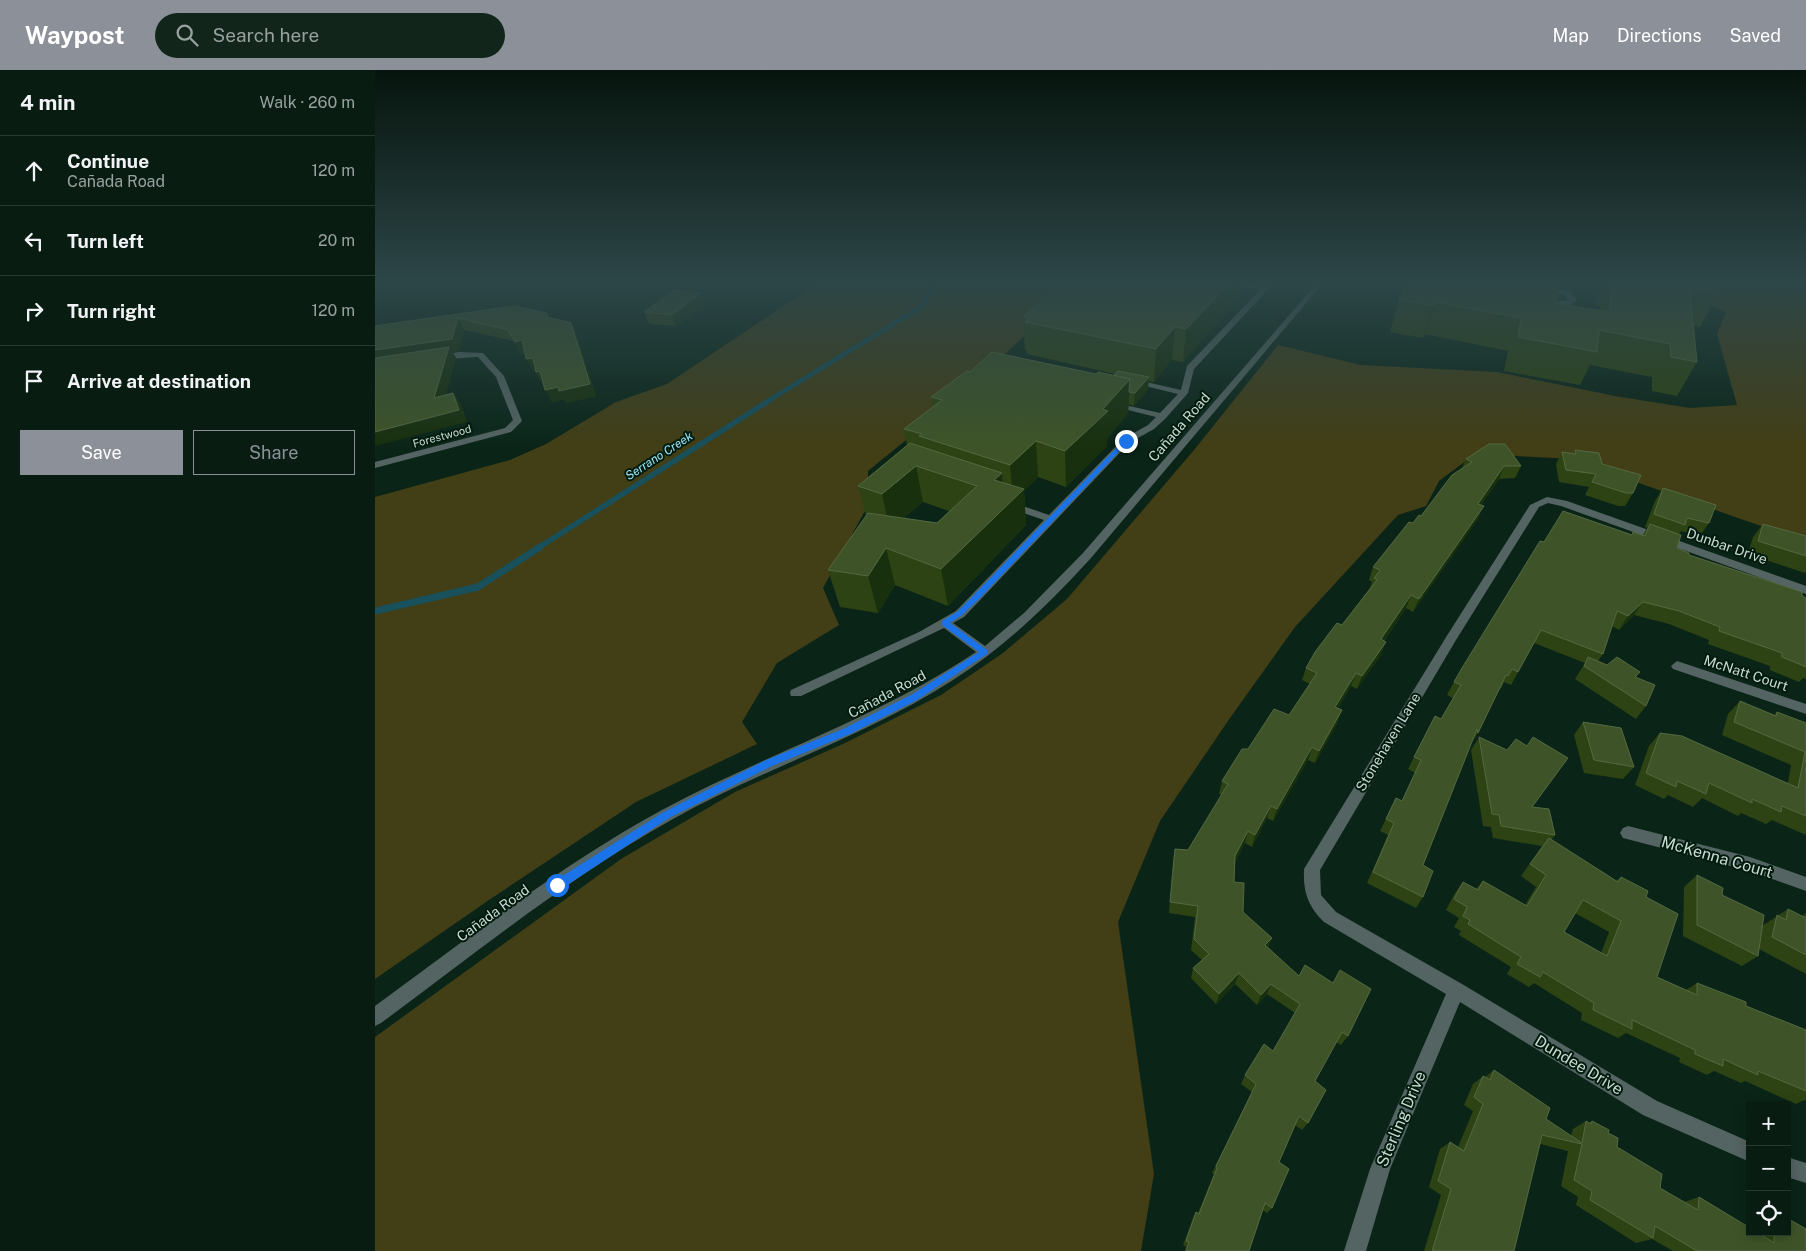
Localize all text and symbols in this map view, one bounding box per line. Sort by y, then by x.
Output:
search box [155,13,505,58]
text: Waypost [25,21,125,49]
icon: search [173,21,201,49]
text: Search here [213,24,319,46]
text: Map [1552,25,1589,46]
text: Directions [1617,25,1702,46]
text: Saved [1730,25,1781,46]
text: 4 min [20,90,75,115]
text: Walk · 260 m [260,93,355,112]
text: Continue [67,150,149,172]
icon: ahead [20,157,48,185]
text: 120 m [311,161,355,180]
text: Cañada Road [67,172,165,191]
icon: left [20,227,48,255]
text: Turn left [67,230,144,252]
text: 20 m [318,231,355,250]
icon: right [20,297,48,325]
text: Turn right [67,300,156,322]
text: 120 m [311,301,355,320]
icon: arrive [20,367,48,395]
text: Arrive at destination [67,370,251,392]
street label: Cañada Road [1145,389,1213,465]
street label: Forestwood [411,422,473,450]
water label: Serrano Creek [623,429,696,483]
button: Save [20,430,183,475]
button: Share [193,430,355,475]
route end [1115,430,1138,453]
street label: Dunbar Drive [1684,525,1770,567]
street label: McNatt Court [1702,652,1790,694]
street label: Cañada Road [845,667,929,721]
street label: Stonehaven Lane [1352,690,1424,794]
street label: McKenna Court [1659,832,1775,882]
route start [546,874,569,897]
street label: Cañada Road [454,881,532,945]
street label: Dundee Drive [1531,1031,1627,1099]
street label: Sterling Drive [1372,1068,1430,1170]
map controls [1746,1101,1791,1236]
button: + [1746,1101,1791,1146]
button: − [1746,1146,1791,1191]
button: locate [1746,1191,1791,1236]

